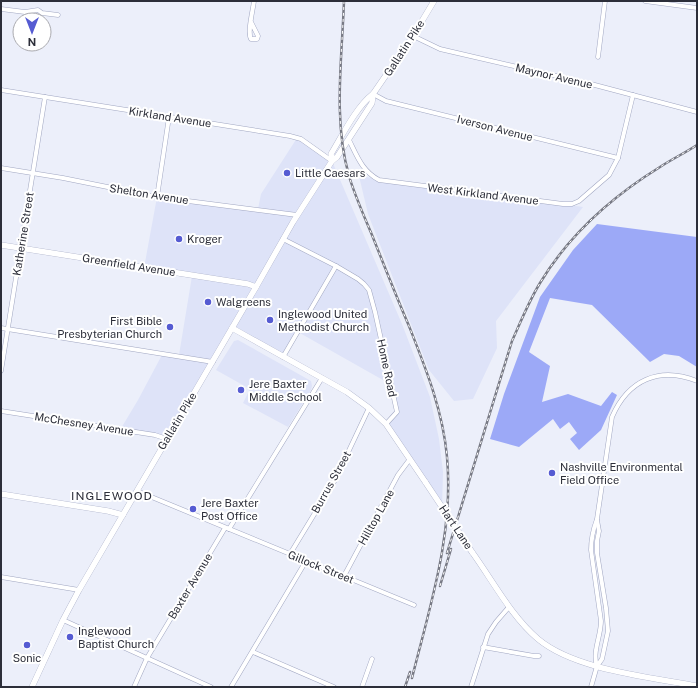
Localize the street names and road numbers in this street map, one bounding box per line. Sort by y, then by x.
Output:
street label: Gallatin Pike [381,18,427,78]
street label: Maynor Avenue [514,61,594,91]
street label: Kirkland Avenue [128,105,212,129]
street label: Iverson Avenue [456,113,534,143]
street label: West Kirkland Avenue [427,181,539,207]
street label: Shelton Avenue [109,182,189,206]
street label: Katherine Street [10,191,36,277]
street label: Greenfield Avenue [82,252,176,278]
street label: Home Road [375,338,399,398]
street label: Gallatin Pike [155,390,199,452]
street label: McChesney Avenue [34,410,134,438]
street label: Burrus Street [309,449,353,515]
street label: Hilltop Lane [356,487,396,547]
street label: Hart Lane [437,503,475,551]
street label: Gillock Street [286,548,356,586]
street label: Baxter Avenue [166,551,214,621]

